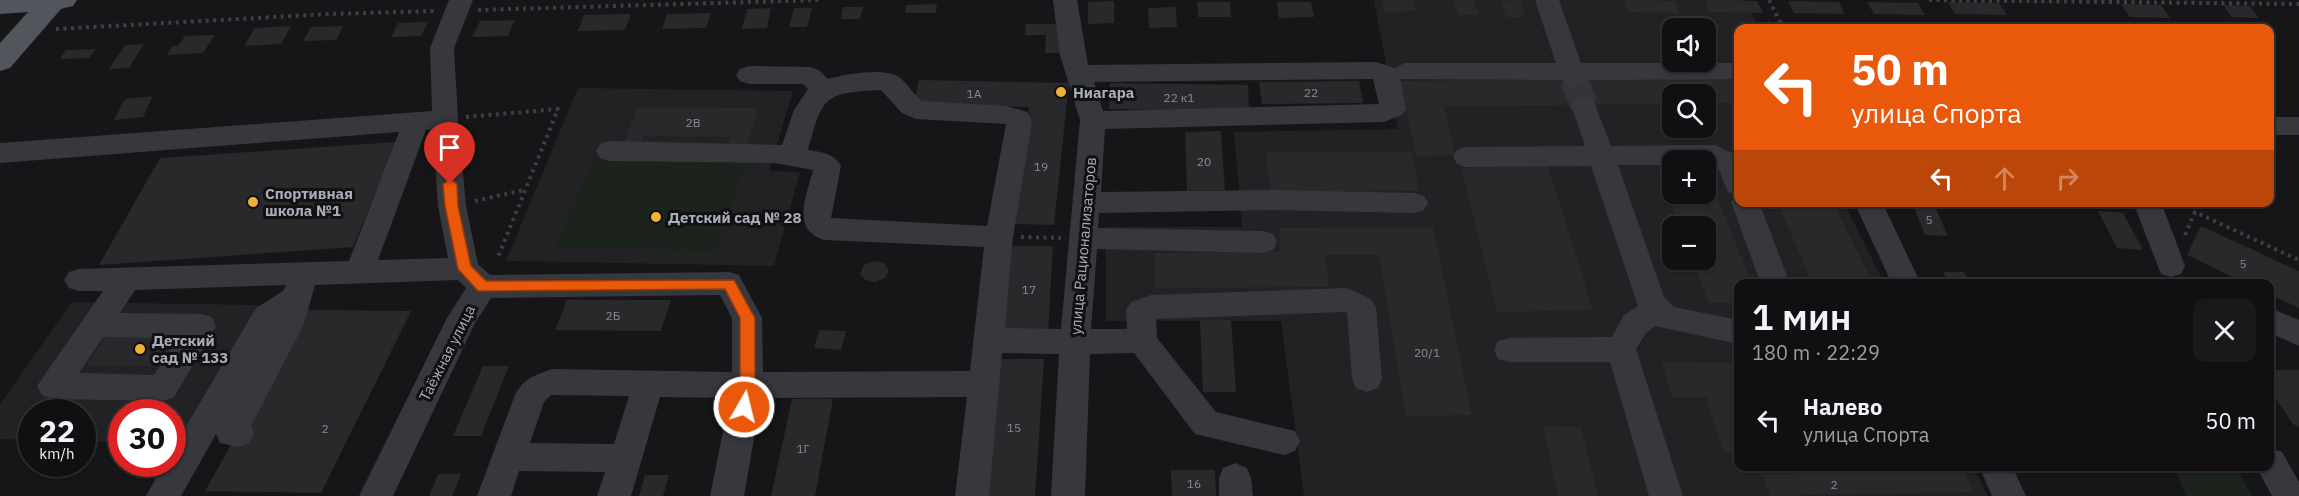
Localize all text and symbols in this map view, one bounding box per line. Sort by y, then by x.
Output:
map controls [1662,18,1716,270]
button: sound [1662,18,1716,72]
text: 50 m [1851,42,1949,97]
icon: left [1752,48,1830,126]
place label: Ниагара [1073,83,1135,102]
button: search [1662,84,1716,138]
marker: Ниагара [1054,85,1068,99]
house number: 22 [1304,85,1318,100]
house number: 1А [967,86,982,101]
house number: 22 к1 [1163,90,1195,105]
text: улица Спорта [1851,95,2022,130]
house number: 2В [685,115,701,130]
pin [424,122,475,184]
icon: arrive [433,131,466,164]
button: + [1662,150,1716,204]
house number: 20 [1197,154,1211,169]
street label: улица Рационализаторов [1066,156,1100,336]
house number: 19 [1034,159,1048,174]
icon: left [1925,162,1958,195]
icon: ahead [1988,162,2021,195]
icon: right [2051,162,2084,195]
place label: Спортивная школа №1 [265,184,353,220]
marker: Спортивная школа №1 [246,195,260,209]
place label: Детский сад № 28 [668,208,801,227]
marker: Детский сад № 28 [649,210,663,224]
house number: 5 [1925,212,1933,227]
button: − [1662,216,1716,270]
house number: 5 [2239,256,2247,271]
house number: 17 [1022,282,1036,297]
text: 1 мин [1752,293,1851,340]
button: close [2193,299,2256,362]
street label: Таёжная улица [415,302,479,404]
house number: 2Б [606,308,620,323]
place label: Детский сад № 133 [152,331,228,367]
text: 180 m · 22:29 [1752,339,1880,366]
marker: Детский сад № 133 [133,342,147,356]
house number: 20/1 [1414,345,1440,360]
position arrow [712,375,776,439]
text: Налево [1803,392,1882,421]
speed limit sign: 30 [108,399,186,477]
icon: left [1752,404,1785,437]
text: 50 m [2205,406,2256,435]
text: 22 [39,411,75,450]
house number: 15 [1007,420,1021,435]
house number: 2 [321,421,329,436]
text: улица Спорта [1803,421,1929,448]
house number: 1Г [796,441,810,456]
text: km/h [39,444,75,463]
house number: 16 [1187,476,1201,491]
house number: 2 [1830,477,1838,492]

